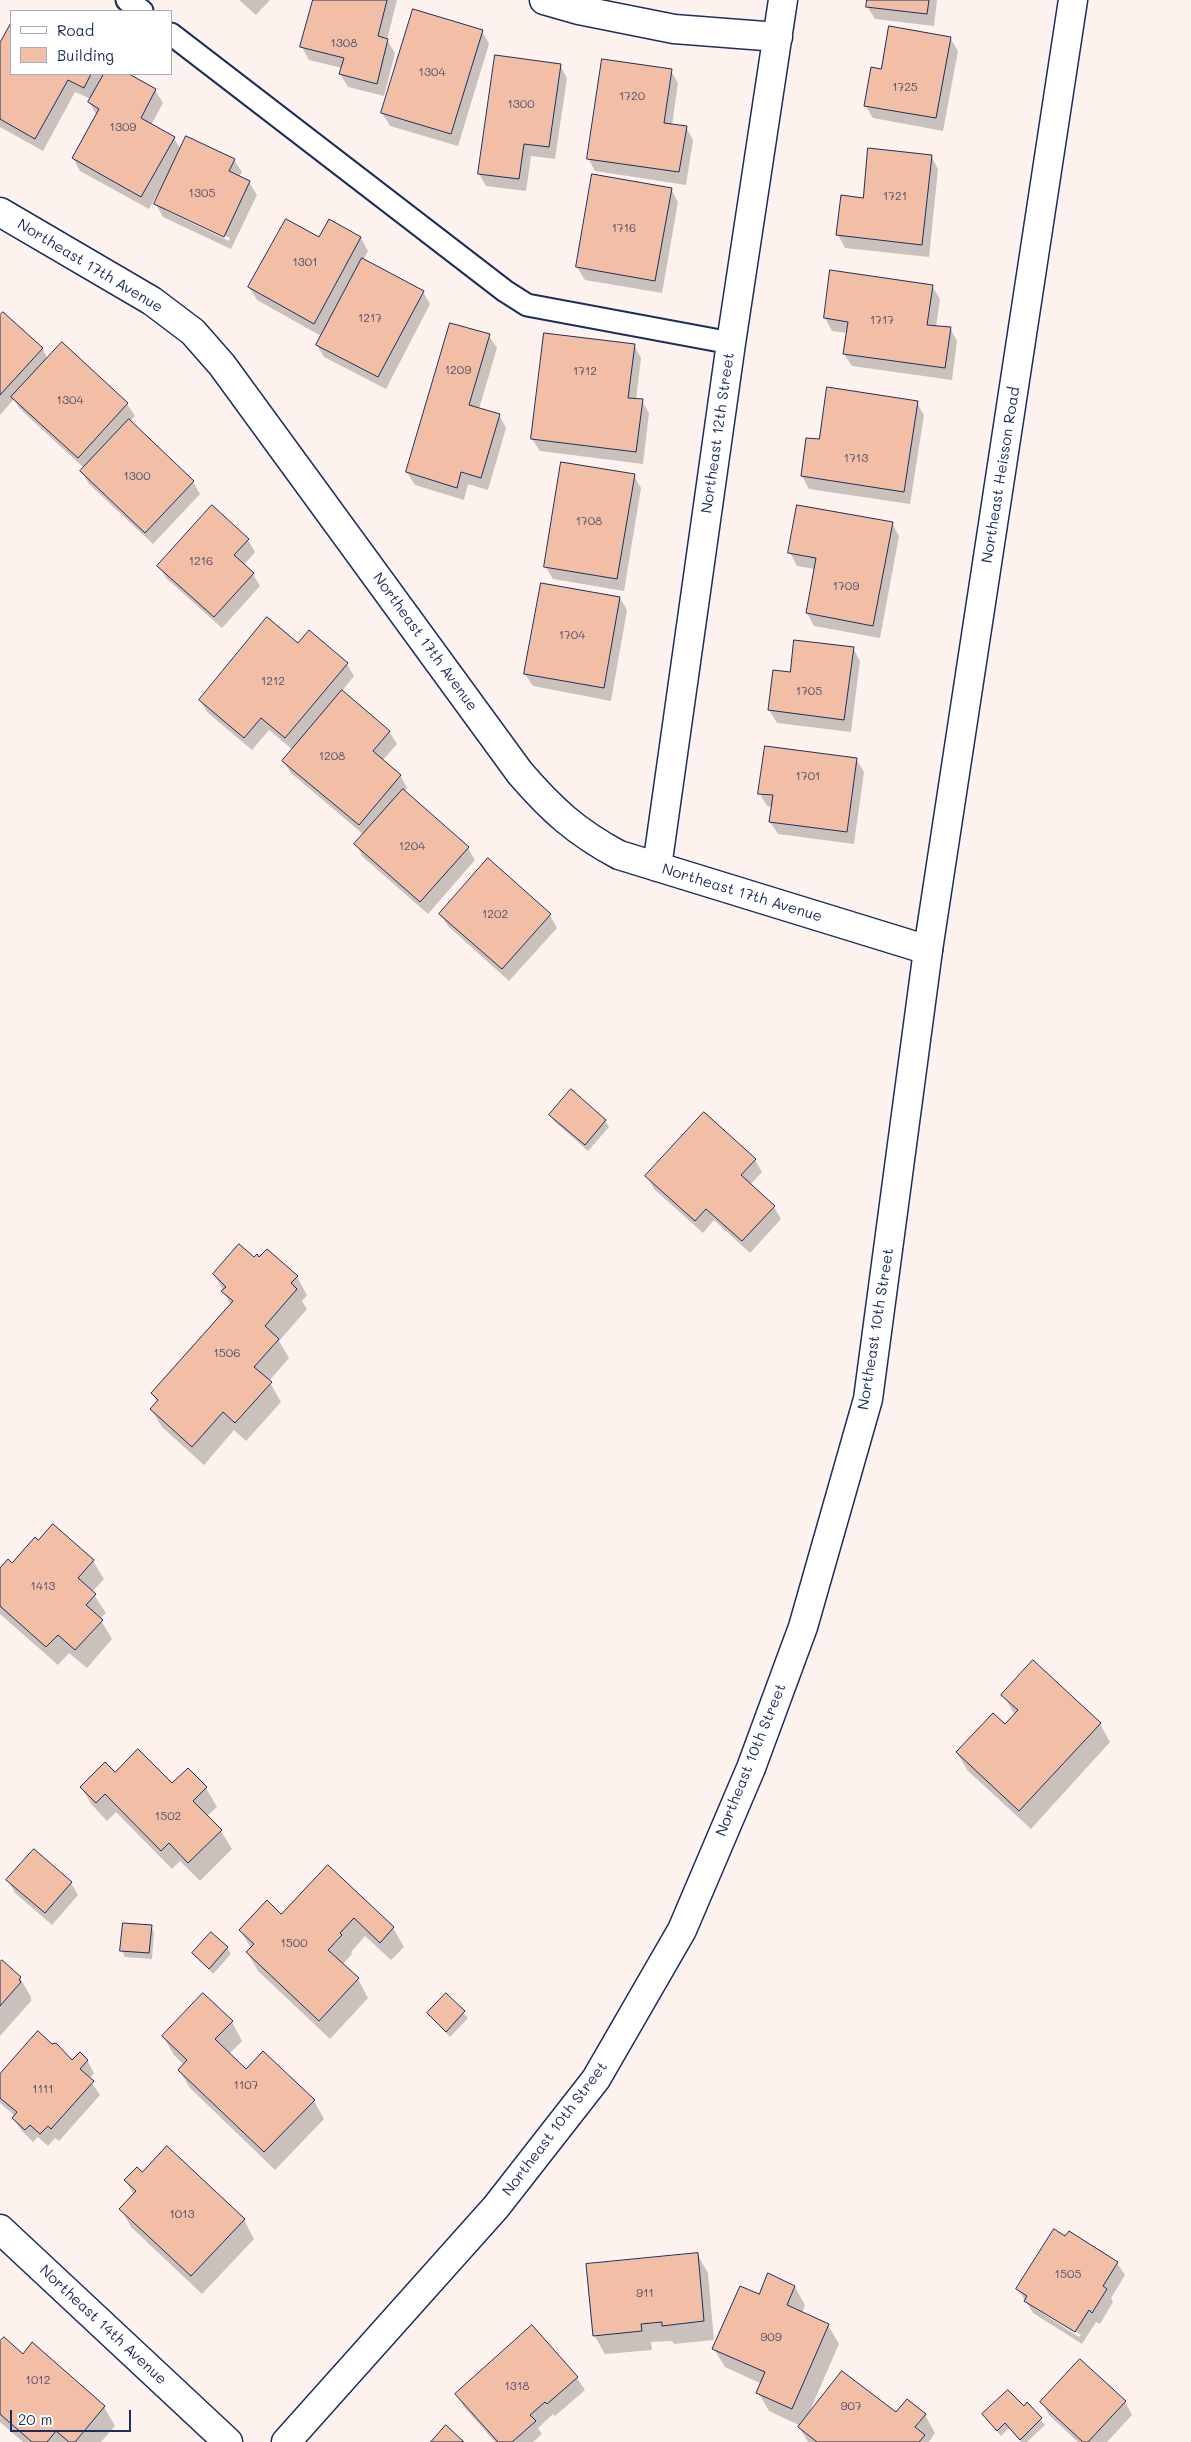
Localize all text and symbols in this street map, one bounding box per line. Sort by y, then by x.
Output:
legend [10,10,172,75]
text: Road [57,20,94,40]
house number: 1308 [330,36,358,50]
text: Building [57,45,114,65]
house number: 1304 [419,65,445,79]
house number: 1725 [892,80,918,94]
house number: 1720 [619,89,645,103]
house number: 1300 [507,97,535,111]
house number: 1309 [110,120,136,134]
house number: 1305 [189,186,215,200]
house number: 1721 [883,189,907,203]
street label: Northeast 17th Avenue [14,215,166,317]
house number: 1716 [612,221,636,235]
house number: 1301 [292,255,318,269]
house number: 1217 [358,311,382,325]
house number: 1717 [870,313,894,327]
street label: Northeast 12th Street [698,351,738,515]
house number: 1209 [445,363,471,377]
house number: 1712 [573,364,597,378]
street label: Northeast Heisson Road [978,385,1024,565]
house number: 1304 [57,393,83,407]
house number: 1713 [844,451,868,465]
house number: 1300 [123,469,151,483]
house number: 1708 [576,514,602,528]
house number: 1216 [189,554,213,568]
street label: Northeast 17th Avenue [369,569,481,715]
house number: 1709 [833,579,859,593]
house number: 1704 [559,628,585,642]
house number: 1212 [261,674,285,688]
house number: 1705 [796,684,822,698]
house number: 1208 [319,749,345,763]
house number: 1701 [796,769,820,783]
house number: 1204 [399,839,425,853]
street label: Northeast 17th Avenue [660,860,824,926]
house number: 1202 [482,907,508,921]
street label: Northeast 10th Street [854,1247,898,1411]
house number: 1506 [213,1346,241,1360]
house number: 1413 [31,1579,55,1593]
street label: Northeast 10th Street [712,1681,790,1839]
house number: 1502 [155,1809,181,1823]
house number: 1500 [280,1936,308,1950]
street label: Northeast 10th Street [499,2058,611,2200]
house number: 1107 [234,2078,258,2092]
house number: 1111 [32,2082,54,2096]
house number: 1013 [169,2207,195,2221]
street label: Northeast 14th Avenue [36,2261,170,2389]
house number: 1505 [1055,2267,1081,2281]
house number: 911 [636,2286,654,2300]
house number: 909 [760,2330,782,2344]
house number: 1012 [26,2373,50,2387]
house number: 1318 [504,2379,530,2393]
house number: 907 [840,2399,862,2413]
scale bar [12,2400,134,2432]
text: 20 m [18,2409,52,2429]

